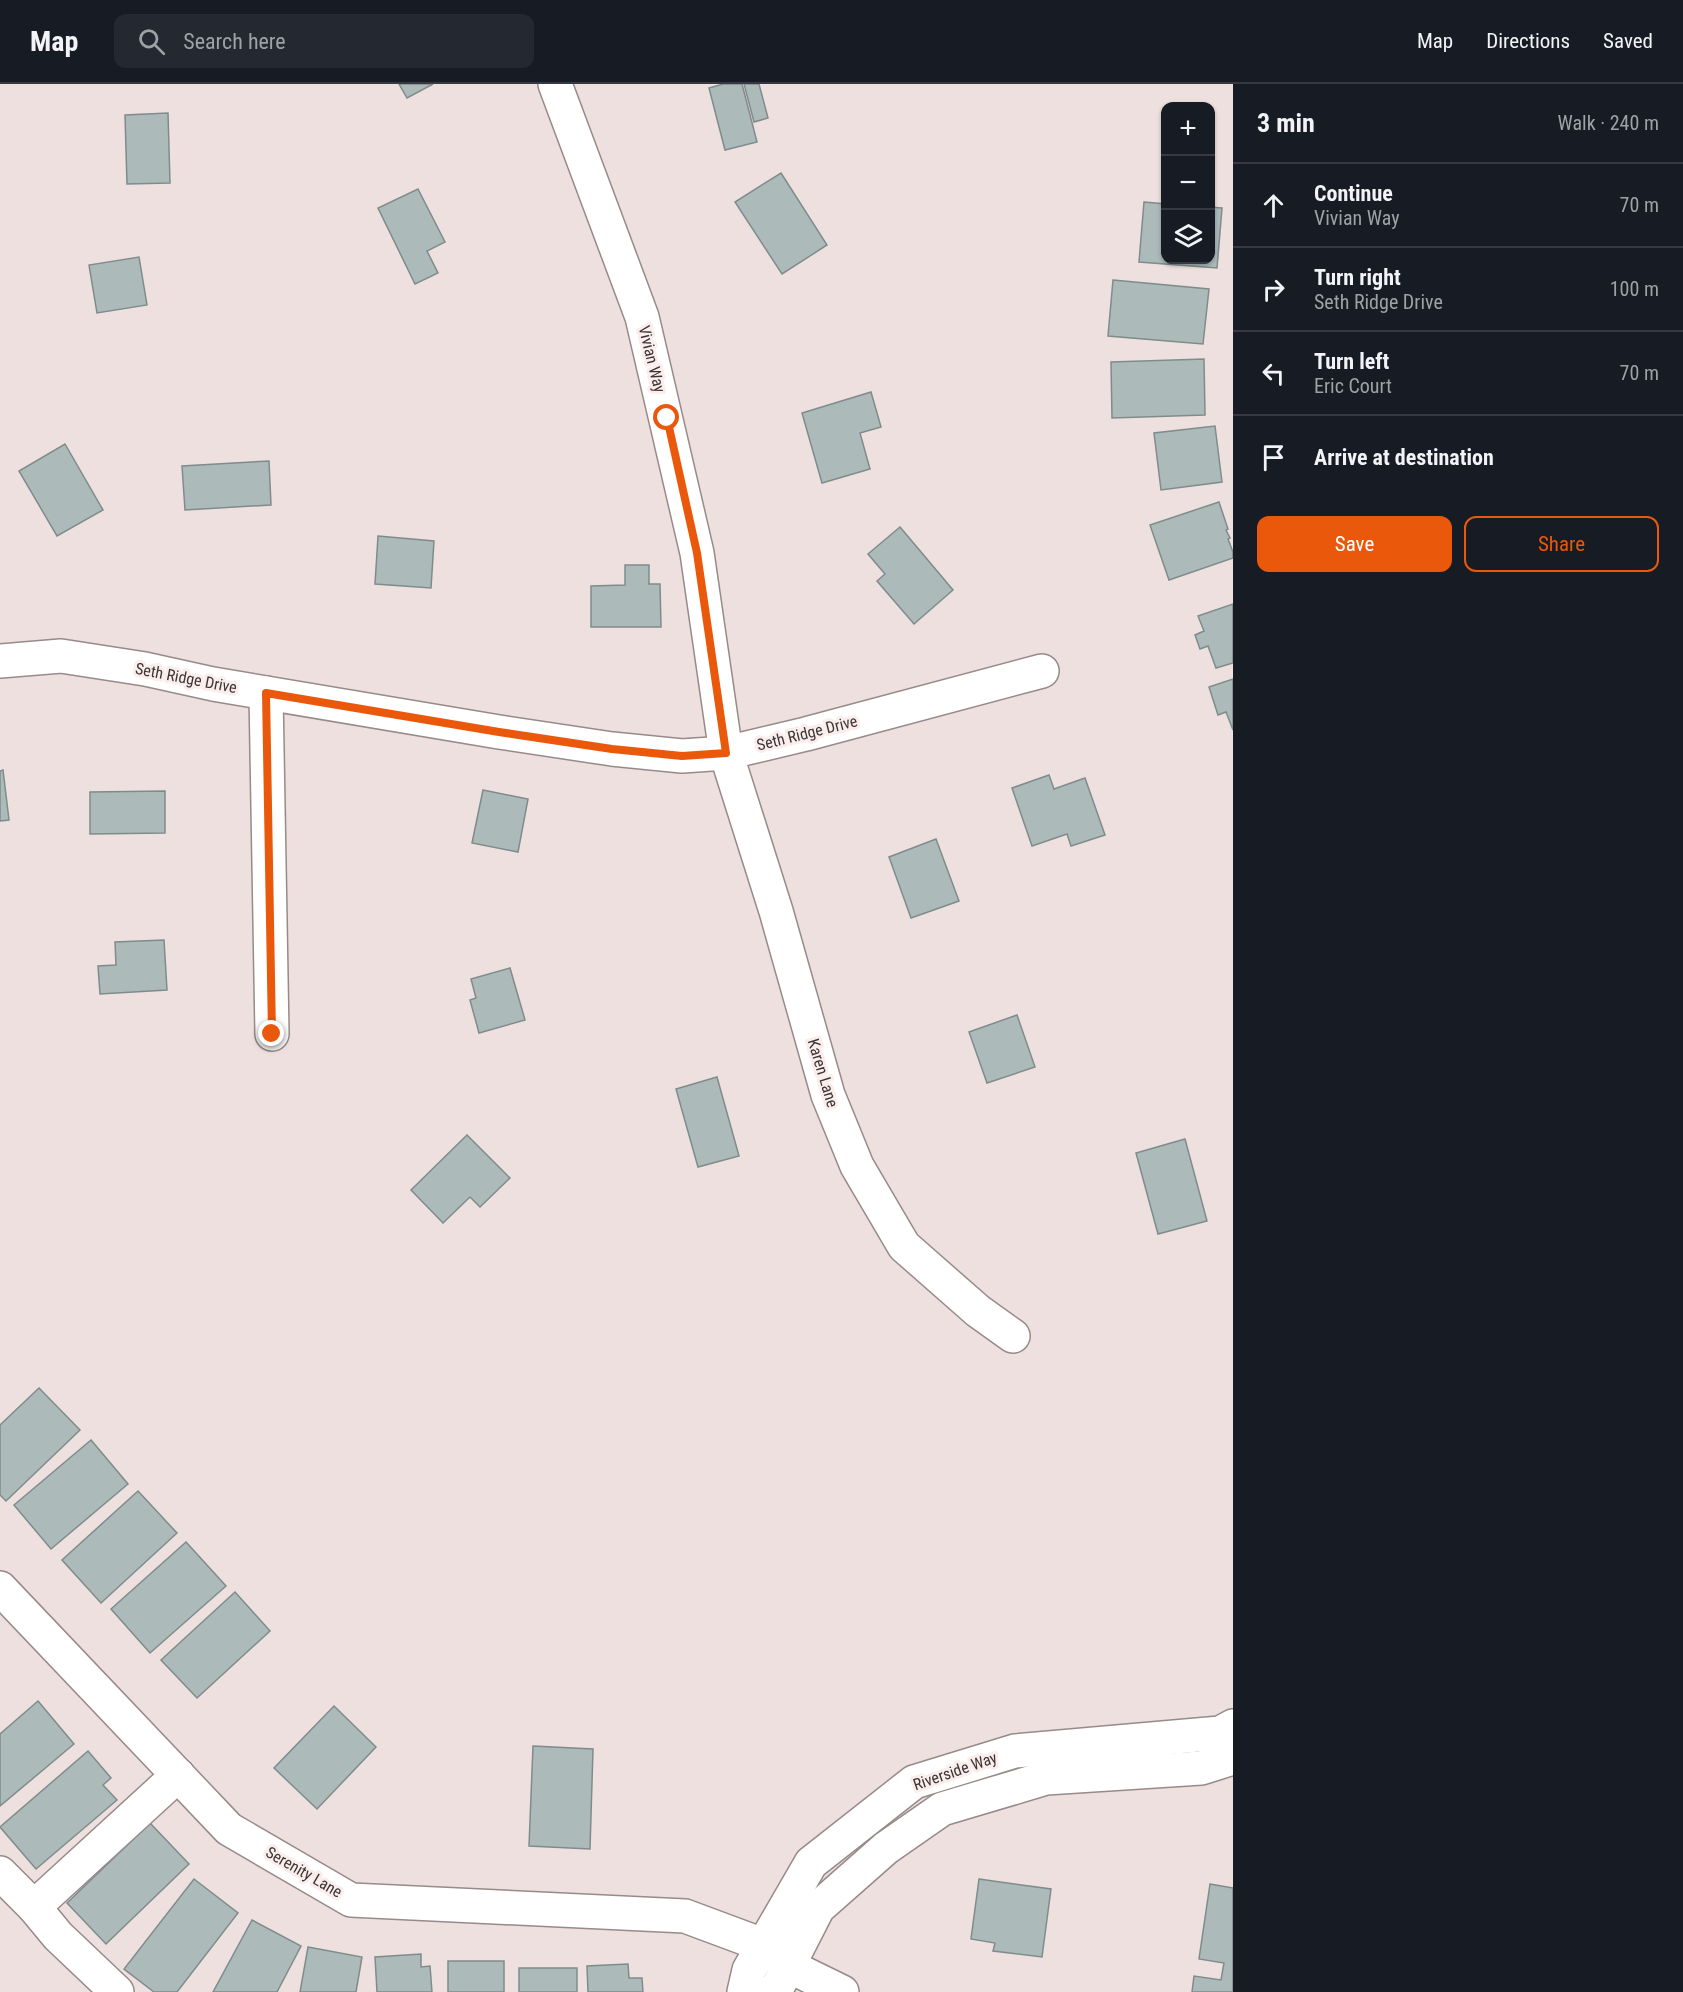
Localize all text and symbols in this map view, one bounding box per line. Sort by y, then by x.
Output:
search box [114,14,534,68]
text: Map [30,25,78,58]
icon: search [135,25,168,58]
text: Search here [183,29,286,54]
text: Map [1417,29,1453,53]
text: Directions [1486,29,1570,53]
text: Saved [1603,29,1653,53]
map controls [1161,102,1215,264]
button: + [1161,102,1215,156]
text: 3 min [1257,108,1315,138]
text: Walk · 240 m [1558,111,1659,135]
button: − [1161,156,1215,210]
text: Continue [1314,181,1393,206]
icon: ahead [1257,189,1290,222]
text: 70 m [1620,193,1659,217]
text: Vivian Way [1314,206,1399,230]
button: layers [1161,210,1215,264]
text: Turn right [1314,265,1401,290]
icon: right [1257,273,1290,306]
text: 100 m [1610,277,1659,301]
text: Seth Ridge Drive [1314,290,1443,314]
street label: Vivian Way [635,324,670,395]
text: Turn left [1314,349,1389,374]
icon: left [1257,357,1290,390]
text: 70 m [1620,361,1659,385]
text: Eric Court [1314,374,1392,398]
route start [653,404,679,430]
icon: arrive [1257,441,1290,474]
text: Arrive at destination [1314,445,1494,470]
button: Save [1257,516,1452,572]
button: Share [1464,516,1659,572]
street label: Seth Ridge Drive [134,659,238,697]
street label: Seth Ridge Drive [755,711,859,755]
route end [258,1020,284,1046]
street label: Karen Lane [804,1036,842,1110]
street label: Riverside Way [911,1748,1000,1794]
street label: Serenity Lane [262,1843,346,1901]

